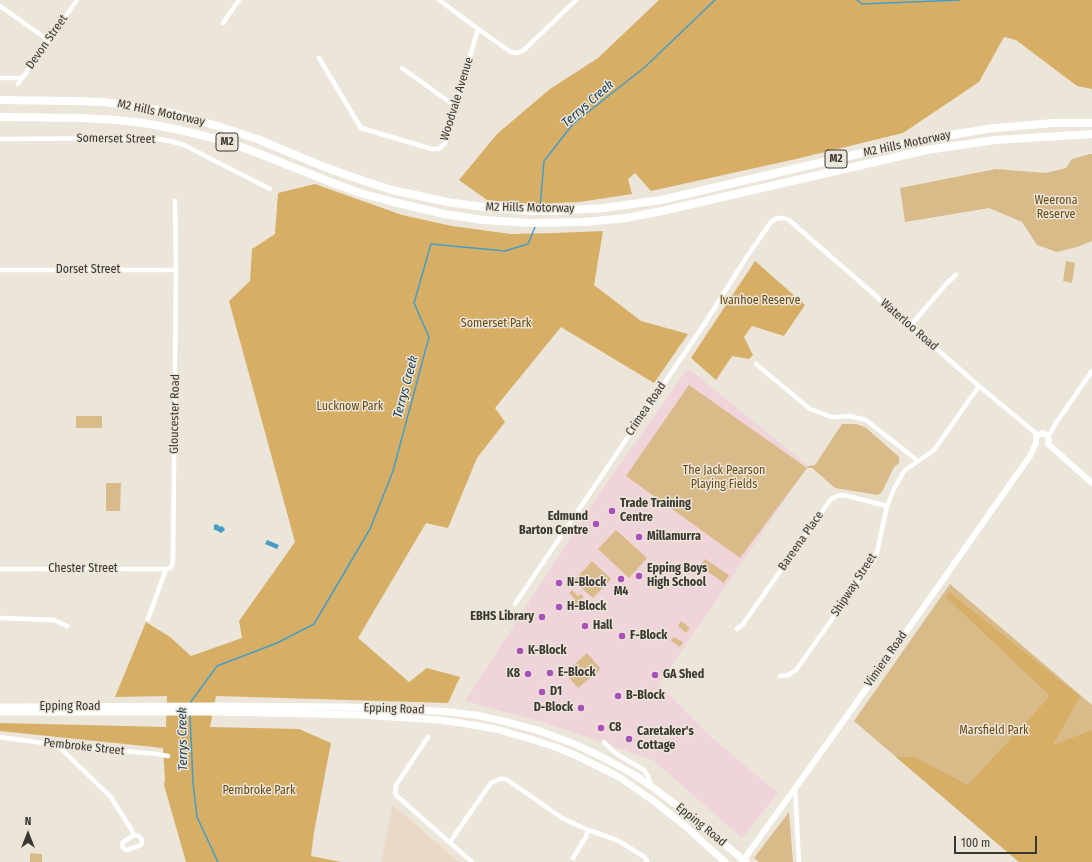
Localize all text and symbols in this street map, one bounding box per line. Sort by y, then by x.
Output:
street label: Devon Street [23,12,71,72]
street label: Woodvale Avenue [437,55,477,143]
water label: Terrys Creek [559,77,617,131]
street label: M2 Hills Motorway [116,97,206,129]
street label: M2 Hills Motorway [862,128,952,160]
street label: Somerset Street [77,131,155,147]
road number: M2 [216,133,238,151]
road number: M2 [825,150,847,168]
park label: Weerona Reserve [1034,194,1078,222]
street label: M2 Hills Motorway [485,200,575,216]
street label: Dorset Street [56,263,120,277]
park label: Ivanhoe Reserve [720,294,800,308]
street label: Waterloo Road [877,296,941,354]
park label: Somerset Park [461,317,531,331]
water label: Terrys Creek [390,354,422,420]
street label: Gloucester Road [167,374,183,454]
street label: Crimea Road [623,379,669,439]
park label: Lucknow Park [317,400,383,414]
park label: The Jack Pearson Playing Fields [683,464,765,492]
place label: Trade Training Centre [620,497,691,525]
marker: Trade Training Centre [607,506,617,516]
street label: Bareena Place [775,509,827,573]
place label: Edmund Barton Centre [519,510,588,538]
marker: Edmund Barton Centre [591,519,601,529]
place label: Millamurra [647,530,701,544]
marker: Millamurra [634,532,644,542]
street label: Shipway Street [828,551,880,619]
street label: Chester Street [48,562,118,576]
place label: Epping Boys High School [647,562,707,590]
marker: Epping Boys High School [634,571,644,581]
marker: M4 [616,574,626,584]
place label: N-Block [567,576,606,590]
marker: N-Block [554,578,564,588]
place label: M4 [614,585,628,599]
place label: H-Block [567,600,606,614]
marker: H-Block [554,602,564,612]
place label: EBHS Library [470,610,534,624]
marker: EBHS Library [537,612,547,622]
place label: Hall [593,619,613,633]
marker: Hall [580,621,590,631]
street label: Vimiera Road [862,628,910,690]
place label: F-Block [630,629,667,643]
marker: F-Block [617,631,627,641]
place label: K-Block [528,644,567,658]
marker: K-Block [515,646,525,656]
place label: E-Block [558,666,596,680]
place label: K8 [507,667,520,681]
marker: E-Block [545,668,555,678]
place label: GA Shed [663,668,704,682]
marker: K8 [523,669,533,679]
marker: GA Shed [650,670,660,680]
place label: D1 [550,685,562,699]
marker: D1 [537,687,547,697]
place label: B-Block [626,689,665,703]
marker: B-Block [613,691,623,701]
street label: Epping Road [40,700,100,714]
street label: Epping Road [363,701,425,717]
place label: D-Block [534,701,573,715]
marker: D-Block [576,703,586,713]
water label: Terrys Creek [175,707,191,771]
place label: C8 [609,721,621,735]
marker: C8 [596,723,606,733]
park label: Marsfield Park [959,724,1029,738]
place label: Caretaker's Cottage [637,725,694,753]
marker: Caretaker's Cottage [624,734,634,744]
street label: Pembroke Street [43,736,125,758]
park label: Pembroke Park [222,784,296,798]
street label: Epping Road [673,800,729,850]
north arrow [8,814,48,854]
text: N [25,815,31,828]
scale bar [956,828,1039,854]
text: 100 m [961,836,990,850]

